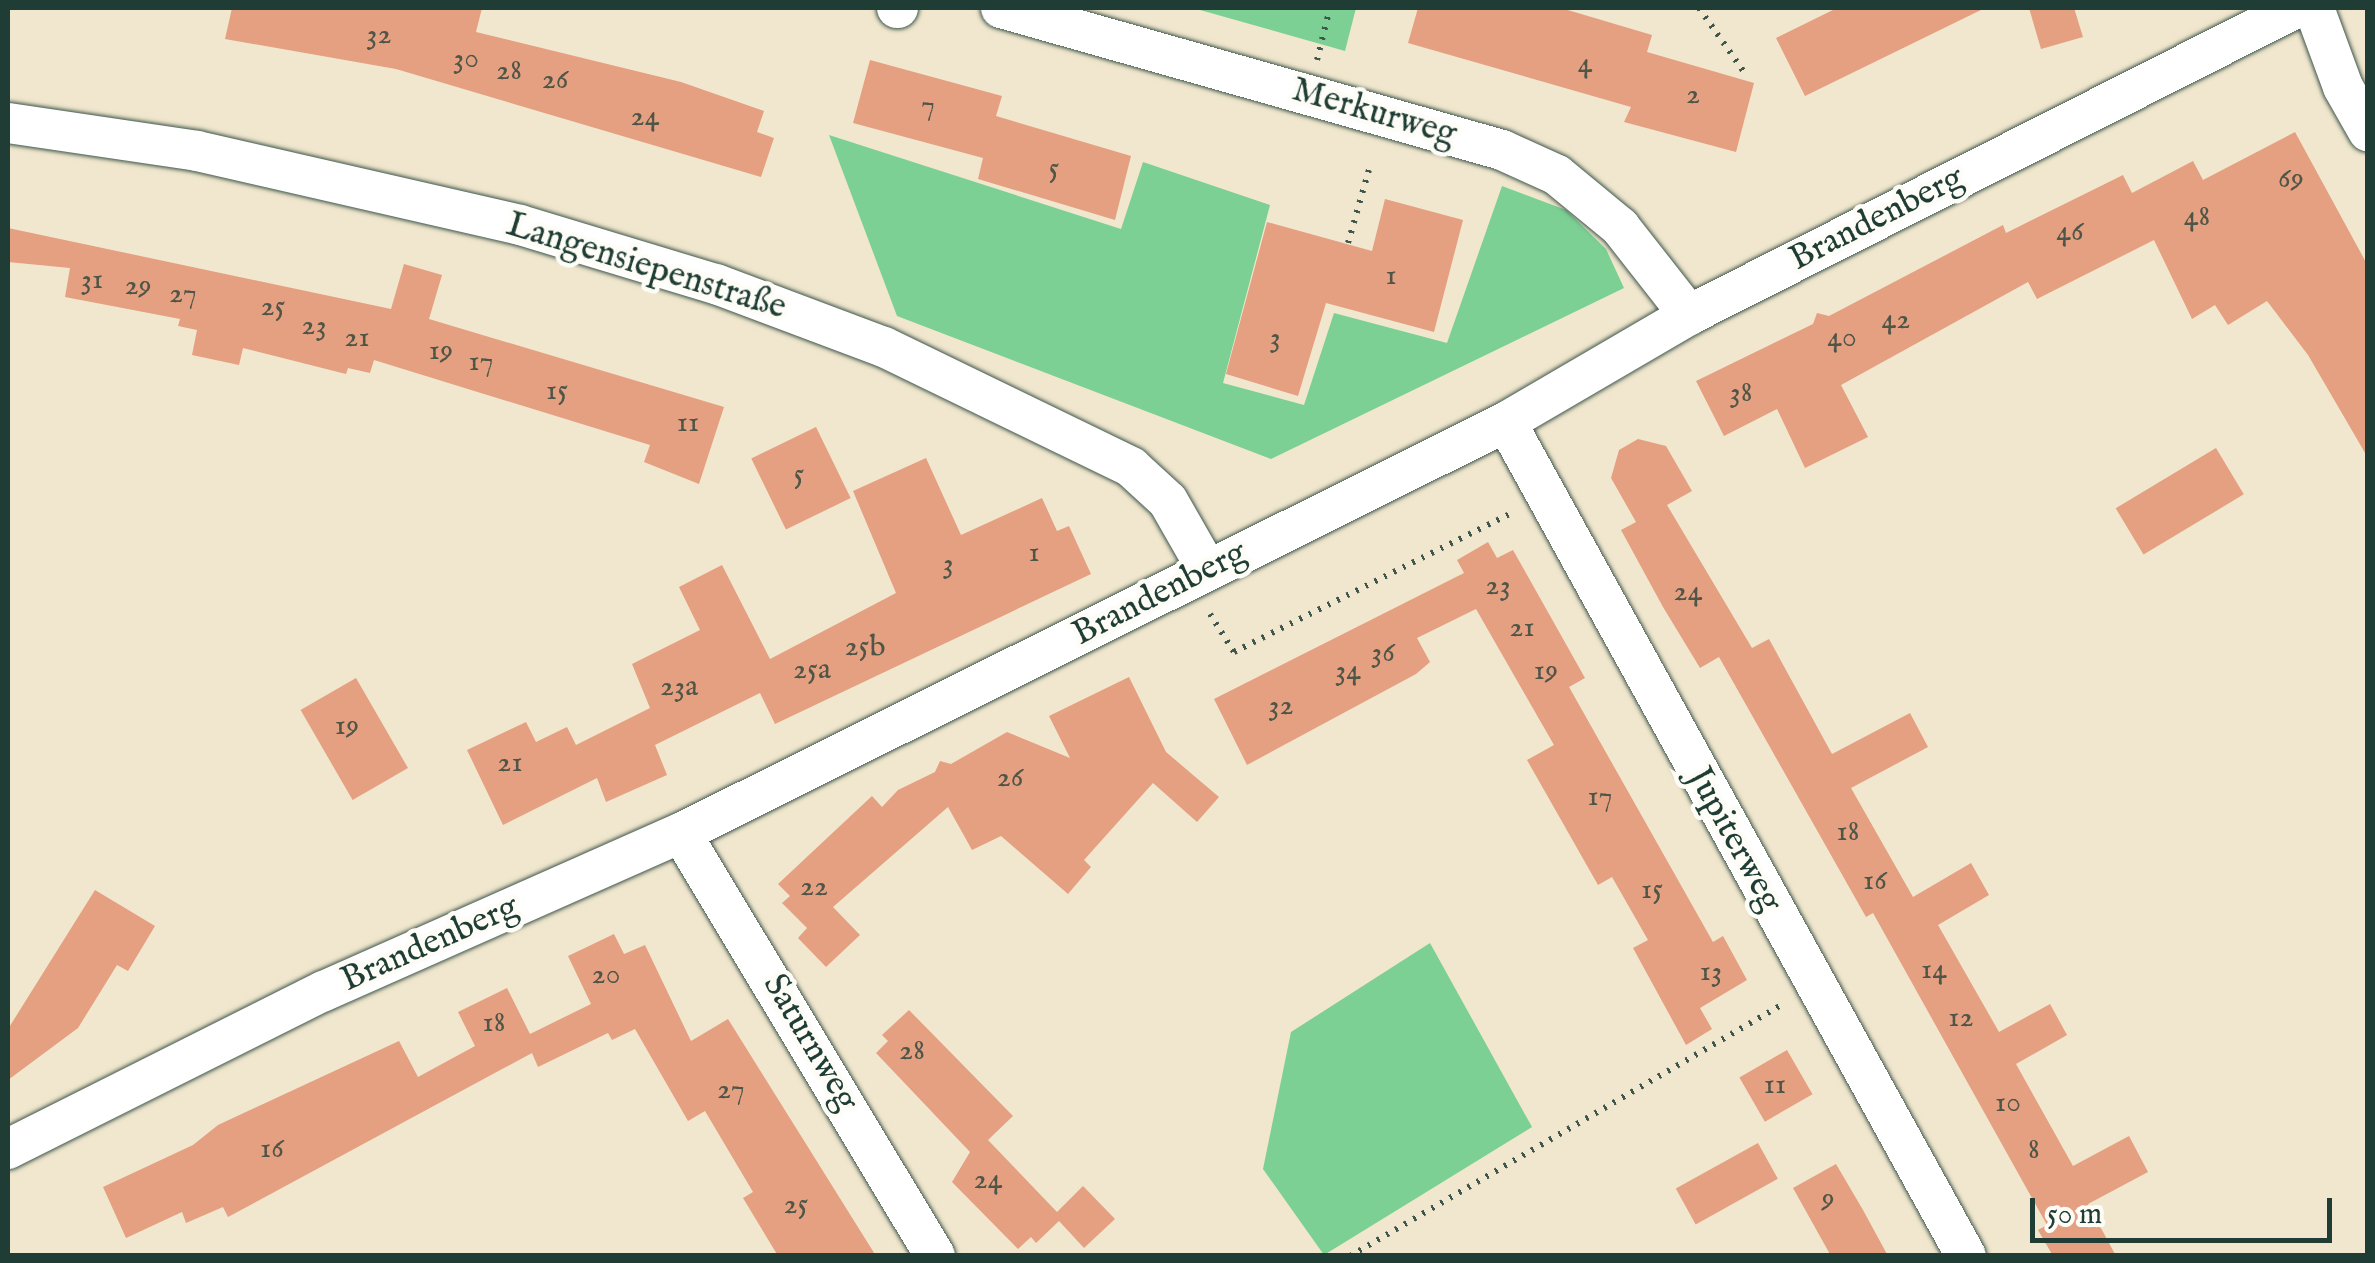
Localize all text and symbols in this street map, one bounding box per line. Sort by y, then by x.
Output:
house number: 32 [366,17,392,53]
house number: 30 [453,41,479,77]
house number: 4 [1578,46,1592,82]
house number: 28 [496,53,522,89]
house number: 26 [542,62,568,98]
street label: Merkurweg [1287,70,1461,156]
house number: 2 [1686,77,1700,113]
house number: 7 [921,88,935,124]
house number: 24 [631,99,659,135]
house number: 5 [1049,151,1059,187]
street label: Brandenberg [1783,157,1971,281]
house number: 69 [2278,161,2304,197]
house number: 48 [2184,199,2210,235]
street label: Langensiepenstraße [501,205,791,329]
house number: 46 [2056,214,2084,250]
house number: 1 [1385,258,1397,294]
house number: 31 [81,262,103,298]
house number: 29 [124,268,152,304]
house number: 27 [169,276,197,312]
house number: 25 [261,289,285,325]
house number: 42 [1882,302,1910,338]
house number: 23 [301,308,327,344]
house number: 21 [344,320,370,356]
house number: 3 [1269,320,1281,356]
house number: 40 [1827,320,1857,356]
house number: 19 [429,333,453,369]
house number: 17 [468,344,494,380]
house number: 15 [546,373,568,409]
house number: 38 [1730,375,1752,411]
house number: 11 [677,405,699,441]
house number: 5 [794,457,804,493]
street label: Brandenberg [1066,532,1254,656]
house number: 1 [1028,535,1040,571]
house number: 3 [942,546,954,582]
house number: 23 [1485,568,1511,604]
house number: 24 [1674,574,1702,610]
house number: 21 [1509,610,1535,646]
house number: 25b [845,629,885,665]
house number: 36 [1371,635,1395,671]
house number: 25a [793,652,831,688]
house number: 34 [1335,653,1361,689]
house number: 19 [1534,653,1558,689]
house number: 23a [660,669,698,705]
house number: 32 [1268,688,1294,724]
house number: 19 [335,708,359,744]
house number: 21 [497,745,523,781]
house number: 26 [997,760,1023,796]
street label: Jupiterweg [1677,761,1791,919]
house number: 17 [1587,779,1613,815]
house number: 18 [1837,814,1859,850]
house number: 16 [1863,863,1887,899]
house number: 22 [800,869,828,905]
house number: 15 [1641,872,1663,908]
street label: Brandenberg [335,886,525,1002]
house number: 14 [1921,952,1947,988]
house number: 13 [1700,954,1722,990]
house number: 20 [592,957,620,993]
street label: Saturnweg [753,967,867,1119]
house number: 12 [1948,1000,1974,1036]
house number: 18 [483,1005,505,1041]
house number: 28 [899,1033,925,1069]
house number: 11 [1764,1067,1786,1103]
house number: 27 [717,1072,745,1108]
house number: 10 [1995,1085,2021,1121]
house number: 16 [260,1131,284,1167]
house number: 8 [2028,1132,2040,1168]
house number: 24 [974,1162,1002,1198]
scale bar [2035,1178,2338,1240]
house number: 9 [1821,1181,1835,1217]
house number: 25 [784,1187,808,1223]
text: 50 m [2047,1196,2102,1234]

